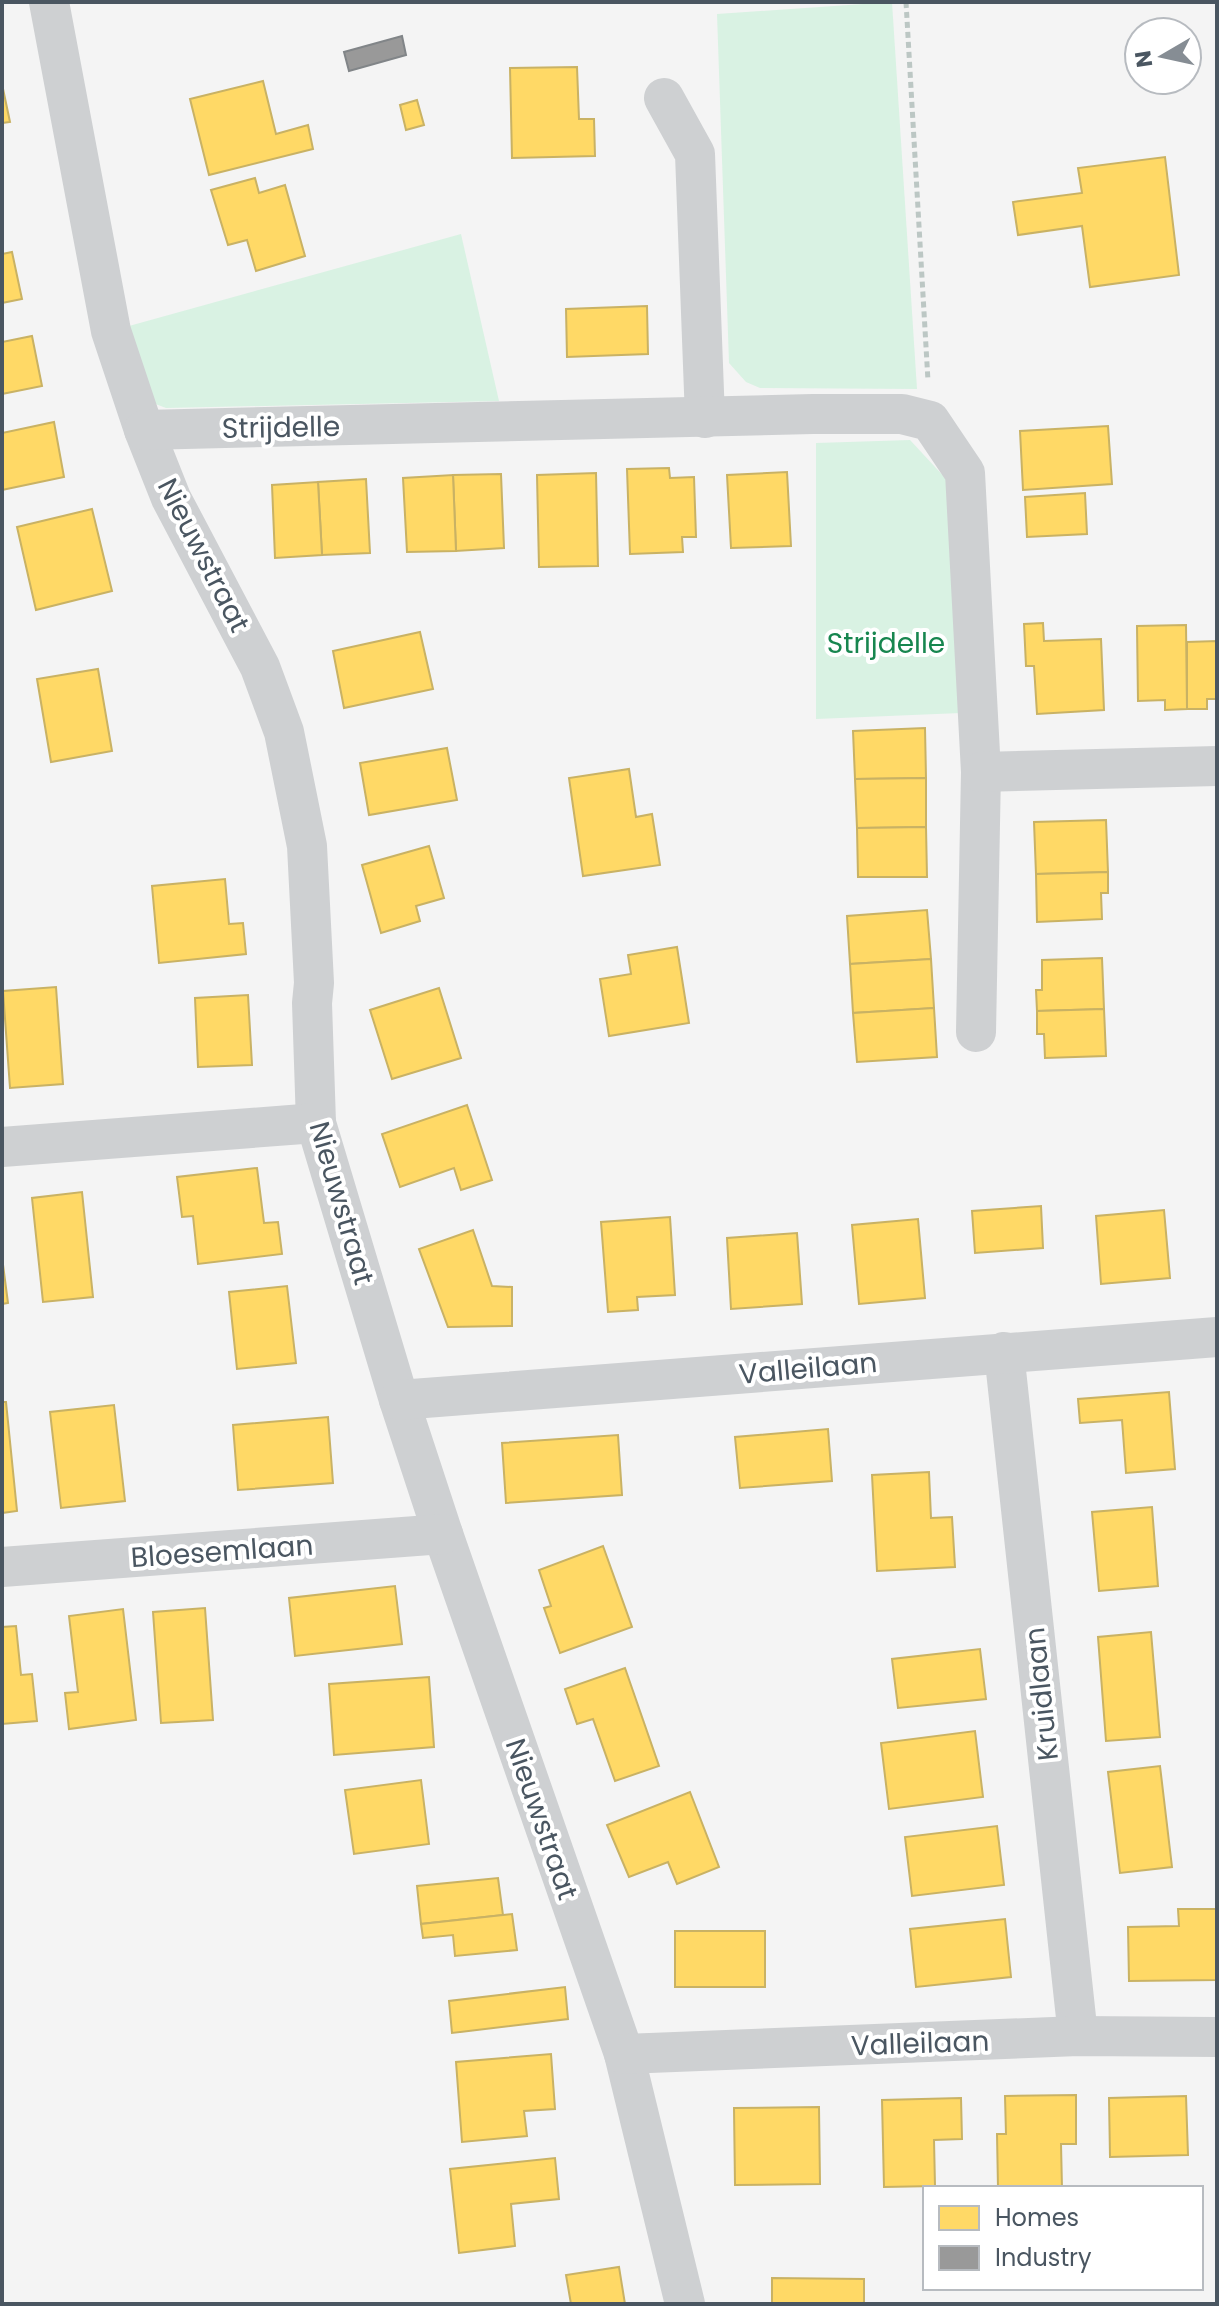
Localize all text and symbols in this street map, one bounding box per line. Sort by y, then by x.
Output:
north arrow [1123,16,1203,96]
text: N [1127,48,1160,70]
street label: Strijdelle [222,407,341,448]
street label: Nieuwstraat [148,471,259,639]
park label: Strijdelle [827,624,945,663]
street label: Nieuwstraat [300,1117,383,1289]
street label: Valleilaan [737,1343,879,1394]
street label: Bloesemlaan [129,1526,315,1577]
street label: Kruidlaan [1015,1625,1068,1762]
street label: Nieuwstraat [496,1733,587,1905]
street label: Valleilaan [850,2022,990,2065]
legend [923,2186,1203,2290]
text: Homes [995,2201,1079,2234]
text: Industry [995,2241,1092,2274]

